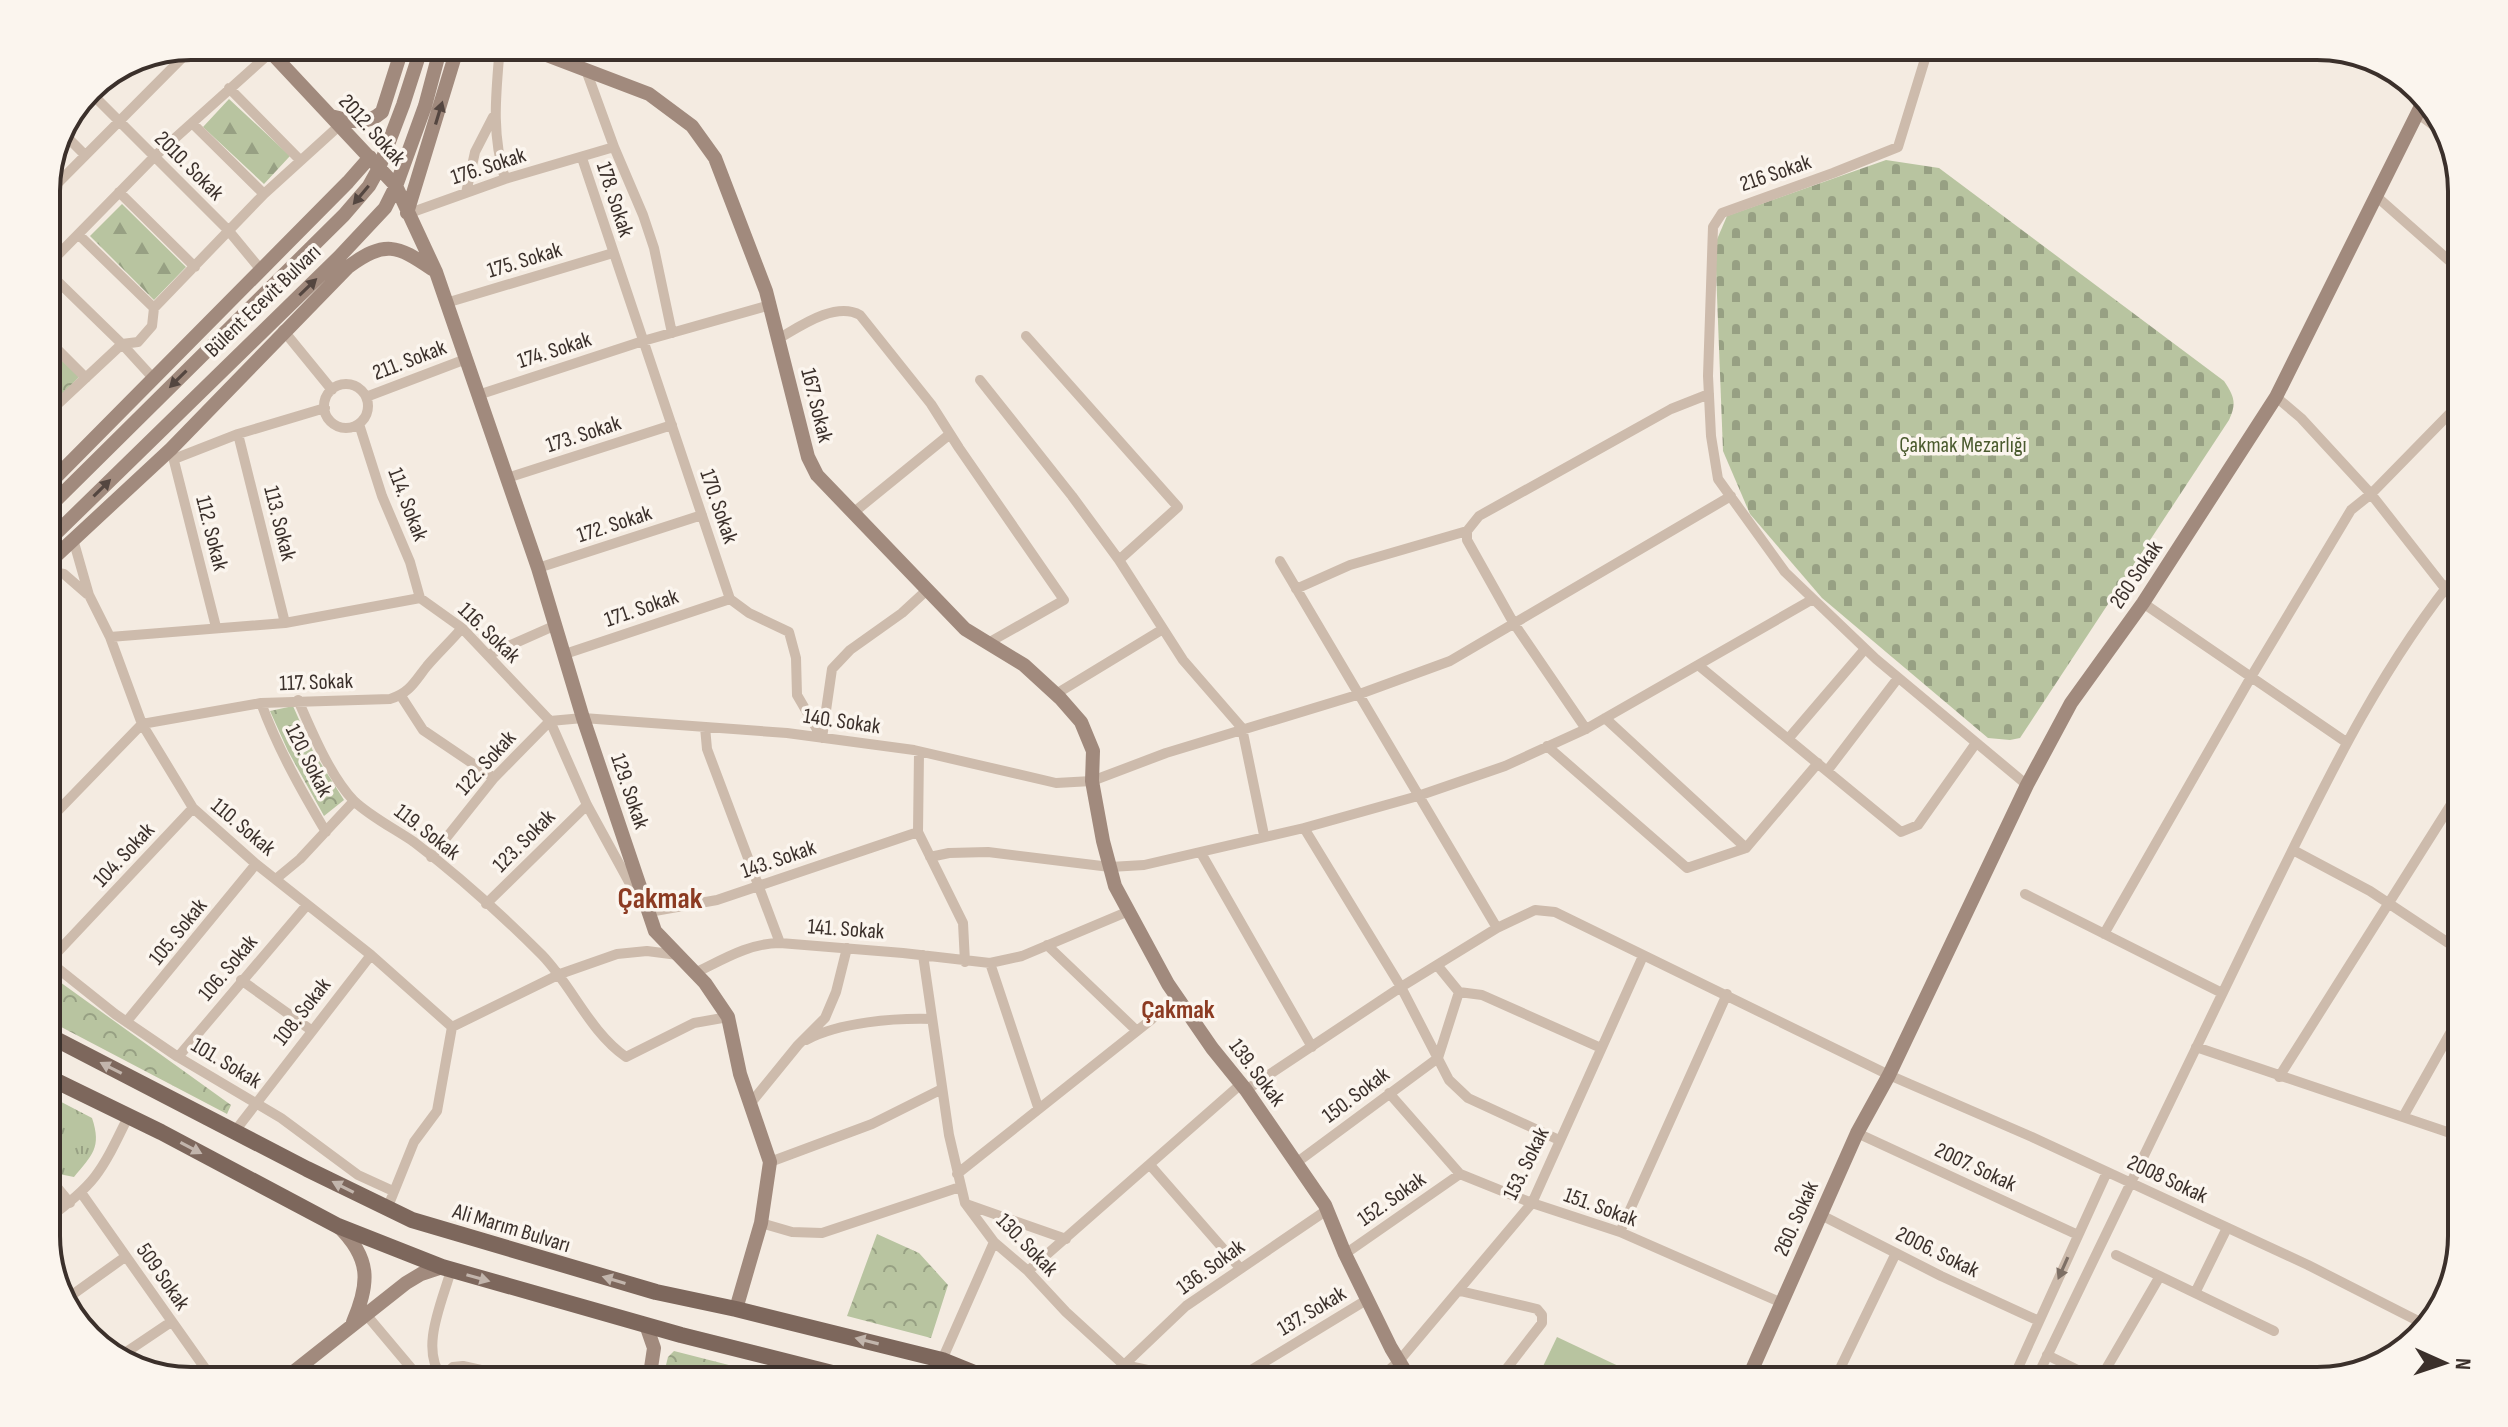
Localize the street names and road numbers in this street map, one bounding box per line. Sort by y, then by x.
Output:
street label: 2012. Sokak [333,89,412,172]
street label: 2010. Sokak [149,126,230,207]
street label: 176. Sokak [448,141,530,191]
street label: 216 Sokak [1736,148,1815,198]
street label: 178. Sokak [590,158,640,241]
street label: 175. Sokak [484,236,566,285]
street label: Bülent Ecevit Bulvarı [199,239,327,363]
street label: 174. Sokak [514,326,595,375]
street label: 211. Sokak [369,334,451,387]
street label: 167. Sokak [794,365,839,446]
street label: 173. Sokak [543,409,625,459]
street label: 114. Sokak [381,464,434,545]
street label: 170. Sokak [693,466,744,548]
street label: 113. Sokak [257,483,302,564]
street label: 112. Sokak [189,493,234,574]
street label: 172. Sokak [574,500,656,549]
street label: 260 Sokak [2104,535,2169,614]
street label: 171. Sokak [601,583,683,634]
street label: 116. Sokak [452,597,526,670]
street label: 117. Sokak [279,668,354,697]
street label: 140. Sokak [802,703,883,740]
street label: 120. Sokak [279,720,339,802]
street label: 122. Sokak [450,725,522,801]
street label: 129. Sokak [604,750,655,833]
street label: 110. Sokak [205,792,281,862]
street label: 119. Sokak [389,798,466,867]
street label: 123. Sokak [487,804,562,878]
street label: 104. Sokak [88,817,161,893]
street label: 143. Sokak [737,834,820,885]
street label: 105. Sokak [143,893,213,971]
street label: 141. Sokak [807,913,886,946]
street label: 106. Sokak [193,929,264,1007]
street label: 108. Sokak [267,972,337,1051]
street label: 101. Sokak [186,1032,267,1095]
street label: 139. Sokak [1223,1034,1291,1112]
street label: 150. Sokak [1317,1061,1395,1129]
street label: 153. Sokak [1497,1123,1556,1204]
street label: 2007. Sokak [1930,1137,2021,1198]
street label: 2008 Sokak [2123,1149,2212,1210]
street label: 152. Sokak [1353,1166,1432,1232]
street label: 260. Sokak [1768,1176,1825,1260]
street label: 151. Sokak [1560,1182,1642,1233]
street label: Ali Marım Bulvarı [449,1197,574,1259]
street label: 130. Sokak [990,1208,1064,1283]
street label: 2006. Sokak [1891,1221,1984,1284]
street label: 136. Sokak [1172,1233,1251,1301]
street label: 509 Sokak [130,1238,196,1316]
street label: 137. Sokak [1273,1280,1351,1342]

